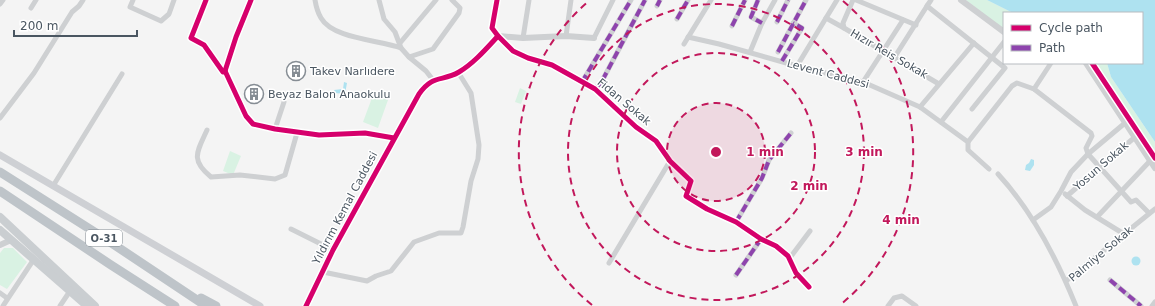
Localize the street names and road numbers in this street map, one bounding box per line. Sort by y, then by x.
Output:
street label: Hızır Reis Sokak [848,27,931,82]
street label: Levent Caddesi [785,57,871,91]
street label: Fidan Sokak [595,76,654,129]
street label: Yosun Sokak [1070,138,1131,194]
street label: Yıldırım Kemal Caddesi [309,149,380,268]
street label: Palmiye Sokak [1066,223,1136,285]
road number: O-31 [86,230,122,246]

